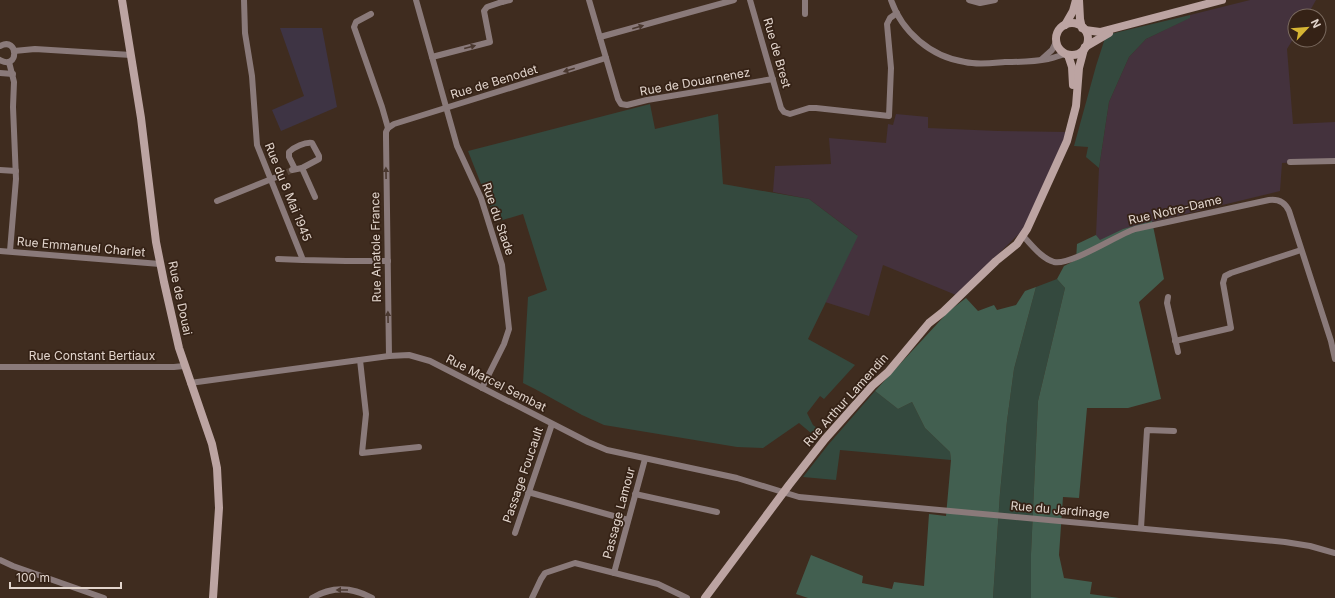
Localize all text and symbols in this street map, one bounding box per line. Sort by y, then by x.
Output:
north arrow [1287,8,1327,48]
street label: Rue de Brest [760,16,795,90]
text: N [1308,17,1324,30]
one-way arrow [632,24,644,30]
one-way arrow [464,44,476,50]
street label: Rue de Benodet [448,61,539,102]
street label: Rue de Douarnenez [638,64,751,99]
one-way arrow [563,67,575,73]
street label: Rue du 8 Mai 1945 [262,140,315,243]
one-way arrow [383,167,390,179]
street label: Rue du Stade [479,181,518,257]
street label: Rue Anatole France [367,192,384,302]
street label: Rue Notre-Dame [1127,192,1223,228]
street label: Rue Emmanuel Charlet [16,233,146,260]
street label: Rue de Douai [165,259,196,336]
one-way arrow [385,310,391,323]
street label: Rue Constant Bertiaux [29,348,156,363]
street label: Rue Arthur Lamendin [800,350,891,449]
street label: Rue Marcel Sembat [444,351,549,414]
street label: Passage Foucault [499,425,546,525]
street label: Passage Lamour [599,465,638,560]
street label: Rue du Jardinage [1010,498,1110,521]
scale bar [10,564,121,590]
text: 100 m [16,570,50,585]
one-way arrow [335,587,348,593]

